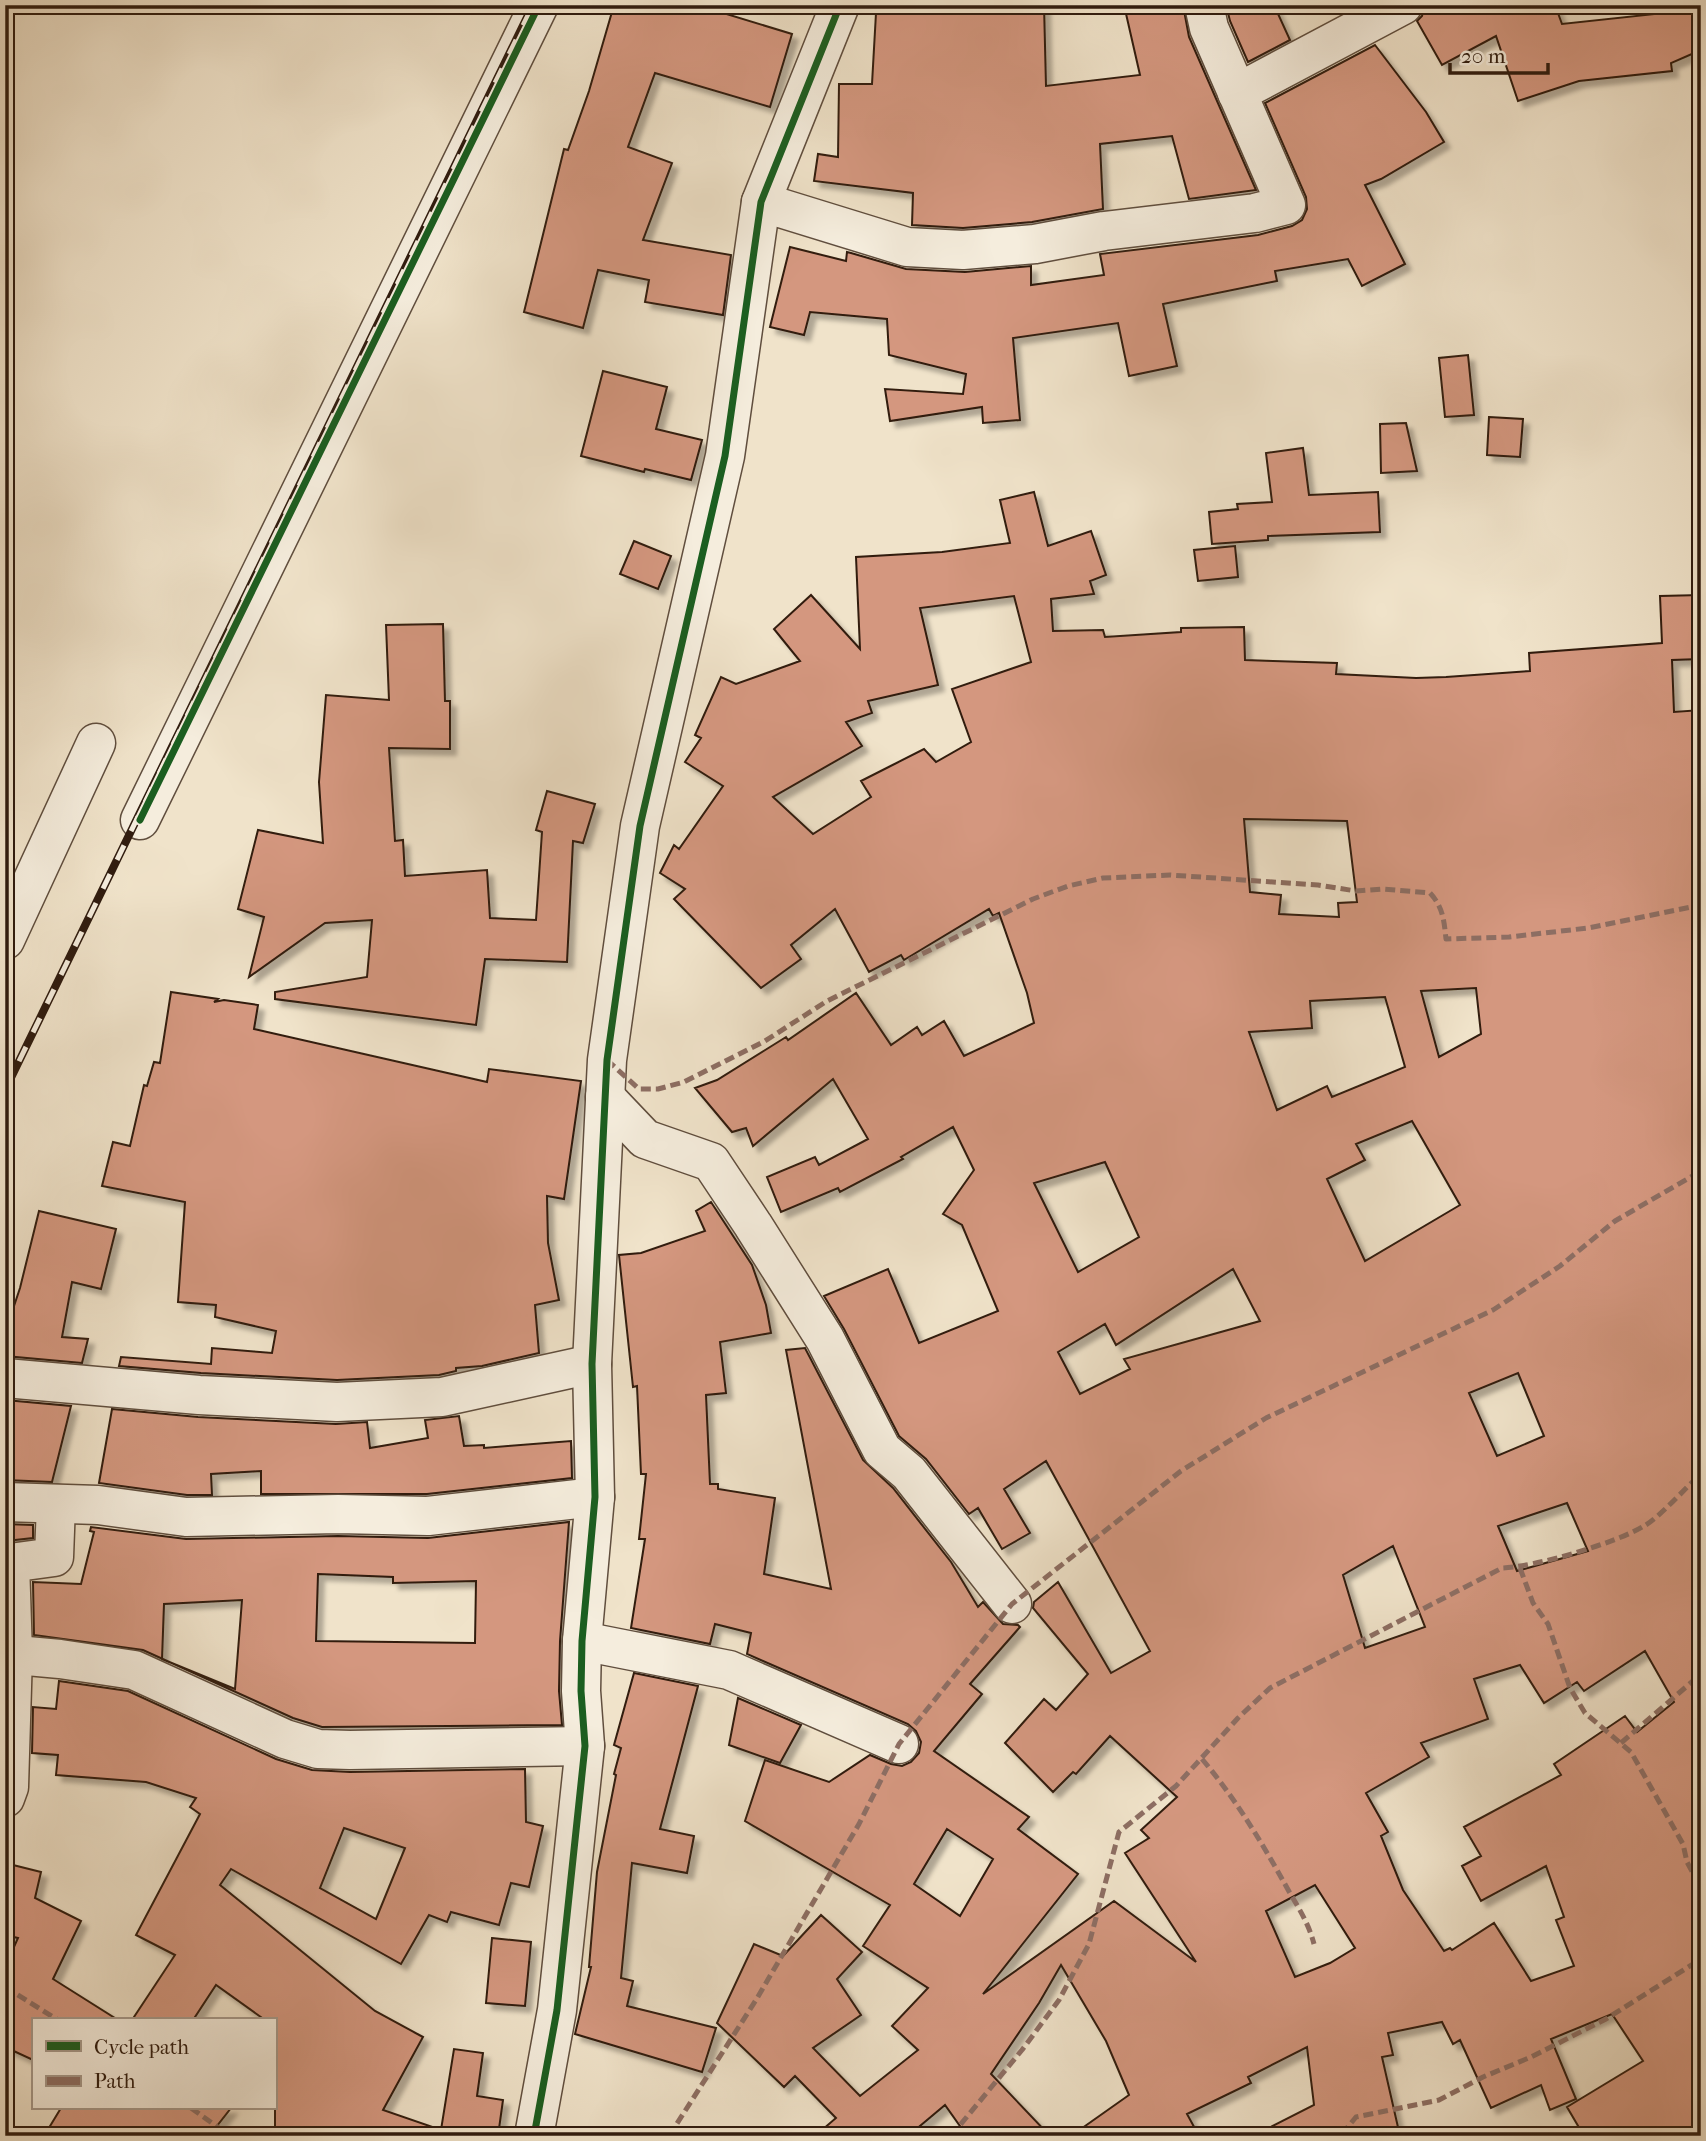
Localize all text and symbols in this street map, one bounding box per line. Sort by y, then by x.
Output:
scale bar [1450,32,1548,76]
text: 20 m [1461,44,1506,68]
legend [32,2018,276,2110]
text: Cycle path [94,2035,189,2059]
text: Path [94,2069,136,2093]

